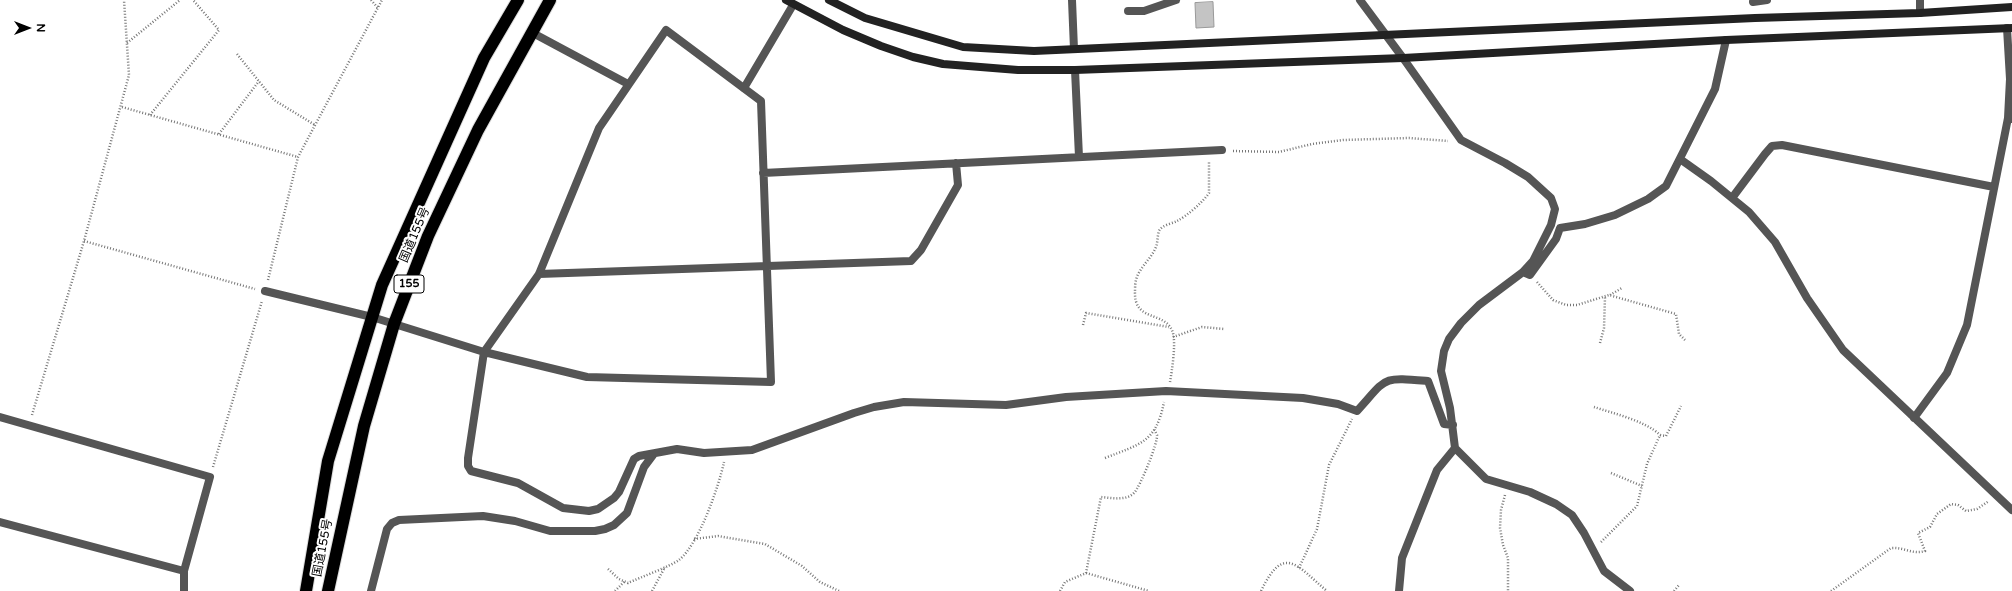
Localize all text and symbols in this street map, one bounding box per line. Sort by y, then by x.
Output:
north arrow [8,8,48,48]
text: N [34,24,47,32]
street label: 国道155号 [397,205,433,265]
road number: 155 [394,275,424,293]
street label: 国道155号 [310,518,336,578]

